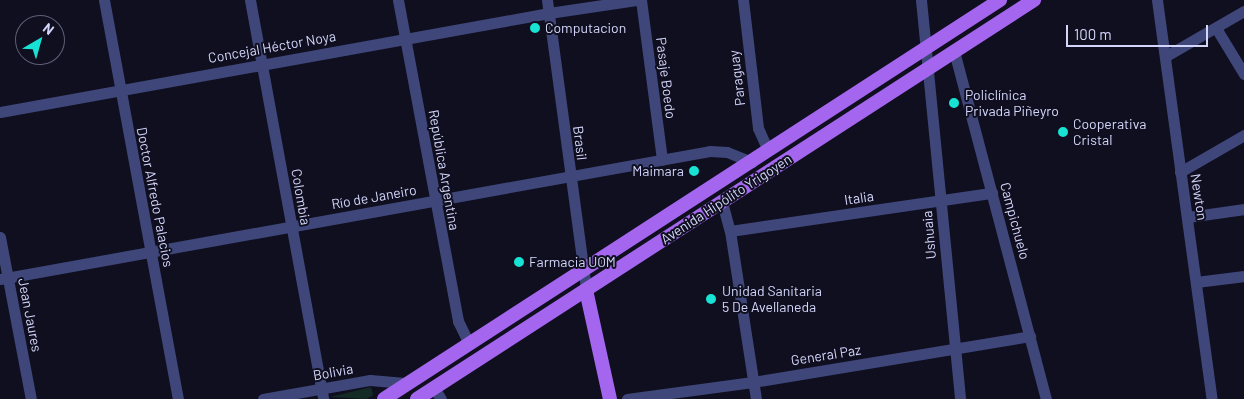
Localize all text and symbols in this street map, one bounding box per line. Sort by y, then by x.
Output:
north arrow [15,15,65,65]
scale bar [1069,15,1212,47]
text: N [40,19,58,38]
place label: Computacion [545,20,626,36]
marker: Computacion [529,22,541,34]
text: 100 m [1074,25,1112,43]
street label: Concejal Héctor Noya [207,27,337,67]
street label: Pasaje Boedo [653,36,679,120]
street label: Paraguay [725,49,749,107]
place label: Policlínica Privada Piñeyro [965,87,1059,120]
marker: Policlínica Privada Piñeyro [947,96,961,110]
street label: República Argentina [425,108,463,232]
place label: Cooperativa Cristal [1073,116,1146,148]
street label: Brasil [570,125,590,161]
street label: Doctor Alfredo Palacios [133,126,177,268]
marker: Cooperativa Cristal [1057,126,1069,138]
street label: Avenida Hipólito Yrigoyen [657,150,795,248]
place label: Maimara [632,163,684,179]
marker: Maimara [688,165,700,177]
street label: Colombia [288,168,314,226]
street label: Newton [1187,173,1211,221]
street label: Río de Janeiro [330,181,418,213]
street label: Campichuelo [997,181,1033,261]
street label: Italia [843,188,875,208]
street label: Ushuaia [919,210,939,260]
place label: Farmacia UOM [529,254,616,270]
marker: Farmacia UOM [513,256,525,268]
street label: Jean Jaures [15,277,45,353]
place label: Unidad Sanitaria 5 De Avellaneda [722,283,822,316]
marker: Unidad Sanitaria 5 De Avellaneda [704,292,718,306]
street label: General Paz [790,341,862,369]
street label: Bolivia [312,360,354,384]

